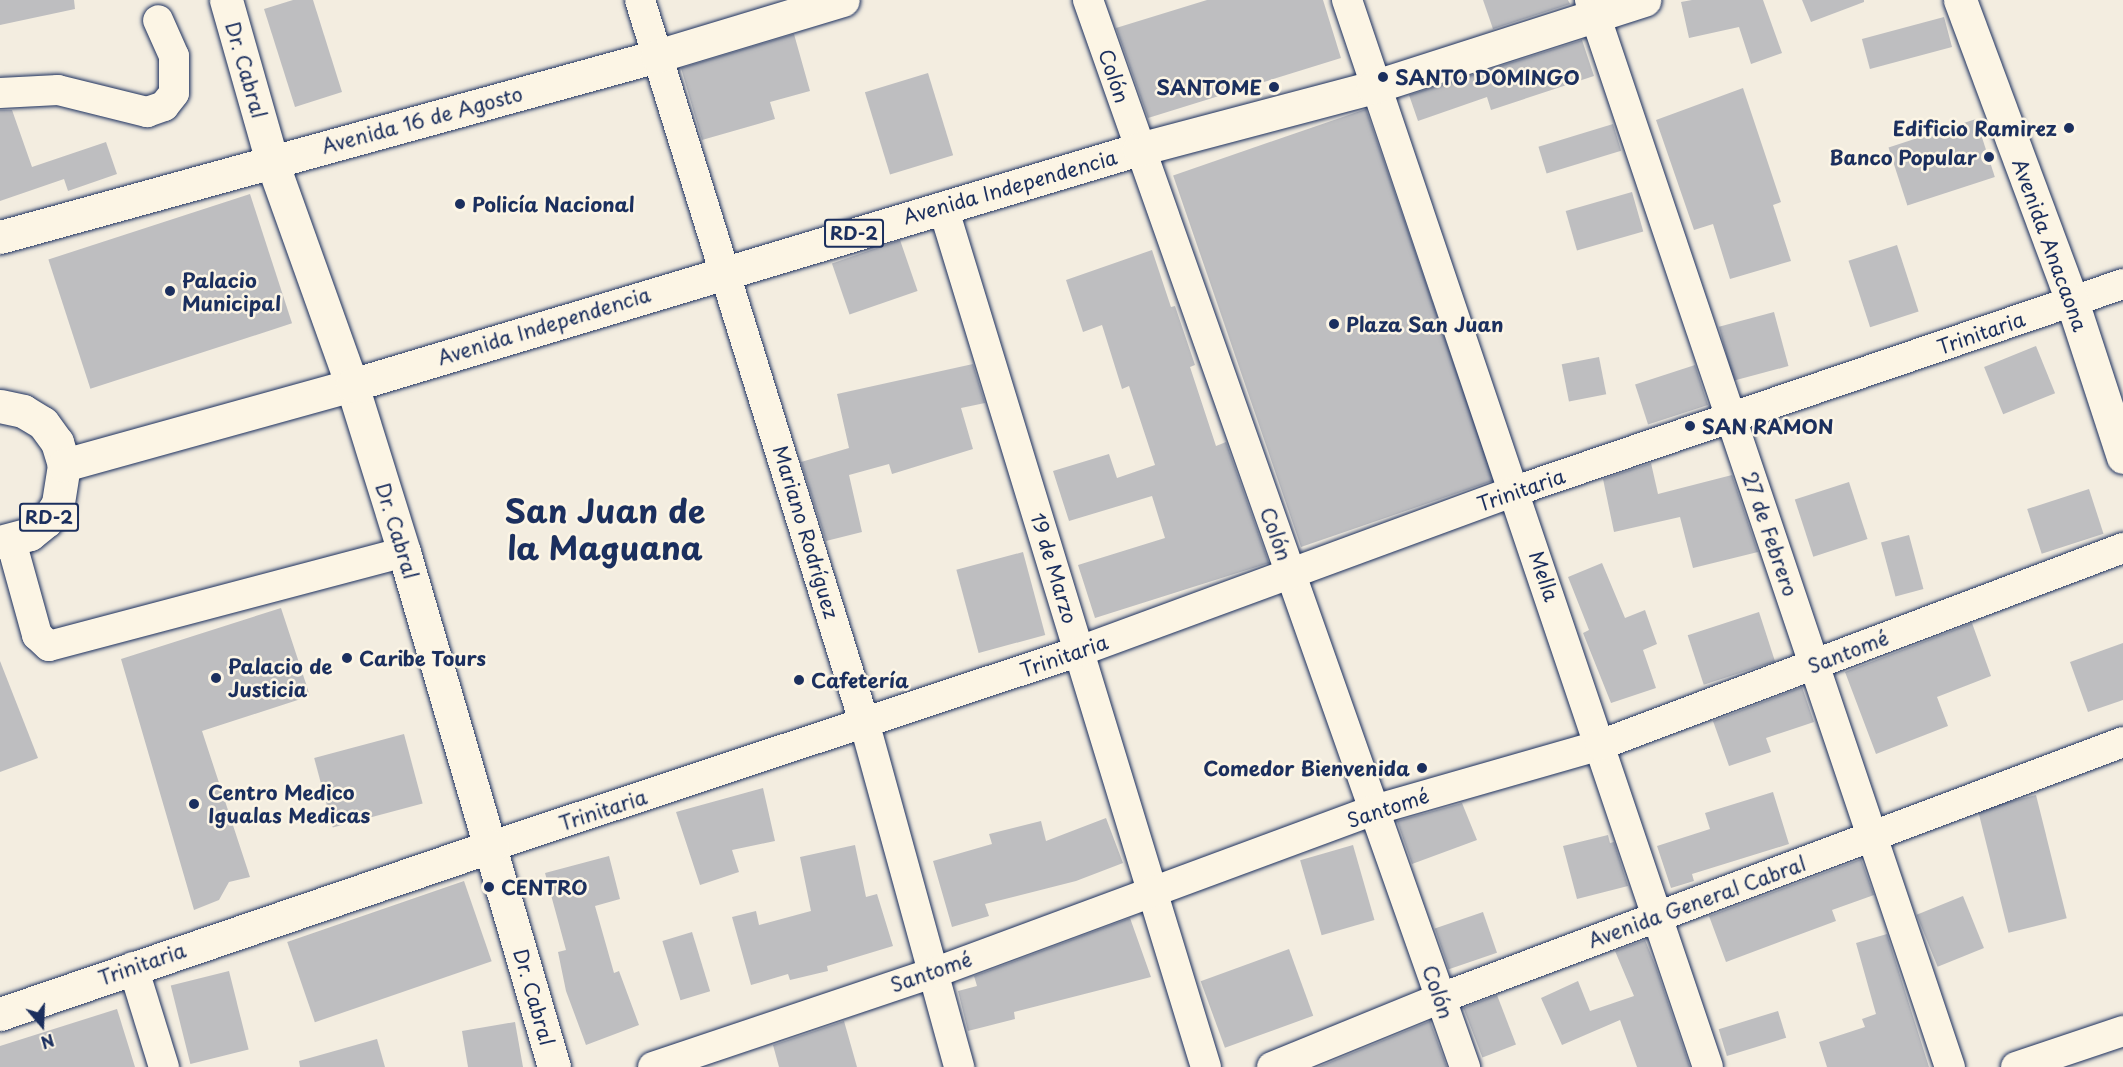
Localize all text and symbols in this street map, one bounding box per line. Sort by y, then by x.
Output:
street label: Dr. Cabral [221,18,271,122]
street label: Colón [1094,46,1134,106]
place label: SANTO DOMINGO [1395,65,1582,89]
marker: SANTO DOMINGO [1376,70,1390,84]
place label: SANTOME [1156,75,1262,99]
marker: SANTOME [1267,80,1281,94]
street label: Avenida 16 de Agosto [318,81,526,159]
place label: Edificio Ramirez [1892,116,2057,140]
marker: Edificio Ramirez [2062,121,2076,135]
street label: Avenida Independencia [900,145,1120,229]
place label: Banco Popular [1829,145,1977,169]
marker: Banco Popular [1982,150,1996,164]
street label: Avenida Anacaona [2008,156,2092,334]
place label: Policía Nacional [472,192,634,216]
marker: Policía Nacional [453,197,467,211]
road number: RD-2 [824,218,884,248]
place label: Palacio Municipal [182,268,281,315]
street label: Avenida Independencia [435,282,653,370]
marker: Palacio Municipal [163,284,177,298]
street label: Trinitaria [1934,307,2028,359]
place label: Plaza San Juan [1346,312,1503,336]
marker: Plaza San Juan [1327,317,1341,331]
place label: SAN RAMON [1702,414,1832,438]
marker: SAN RAMON [1683,419,1697,433]
street label: Mariano Rodríguez [768,443,844,621]
street label: Trinitaria [1474,464,1568,516]
street label: 27 de Febrero [1737,468,1803,600]
street label: Dr. Cabral [371,479,423,583]
district label: San Juan de la Maguana [506,492,704,567]
road number: RD-2 [19,502,79,532]
street label: Colón [1255,504,1297,564]
street label: 19 de Marzo [1025,508,1083,628]
street label: Mella [1524,548,1564,604]
street label: Santomé [1804,626,1892,678]
street label: Trinitaria [1017,630,1111,682]
place label: Caribe Tours [359,646,488,670]
marker: Caribe Tours [340,651,354,665]
place label: Palacio de Justicia [228,654,332,701]
place label: Cafetería [811,668,909,692]
marker: Palacio de Justicia [209,671,223,685]
marker: Cafetería [792,673,806,687]
place label: Comedor Bienvenida [1203,756,1410,780]
marker: Comedor Bienvenida [1415,761,1429,775]
place label: Centro Medico Igualas Medicas [208,780,370,827]
street label: Trinitaria [556,784,650,836]
street label: Santomé [1344,784,1432,832]
marker: Centro Medico Igualas Medicas [185,795,203,813]
street label: Avenida General Cabral [1584,851,1810,953]
place label: CENTRO [501,875,588,899]
marker: CENTRO [482,880,496,894]
street label: Trinitaria [95,938,189,990]
street label: Dr. Cabral [509,945,559,1049]
street label: Santomé [887,947,975,997]
street label: Colón [1418,962,1458,1022]
north arrow [12,995,72,1055]
text: N [38,1029,58,1055]

